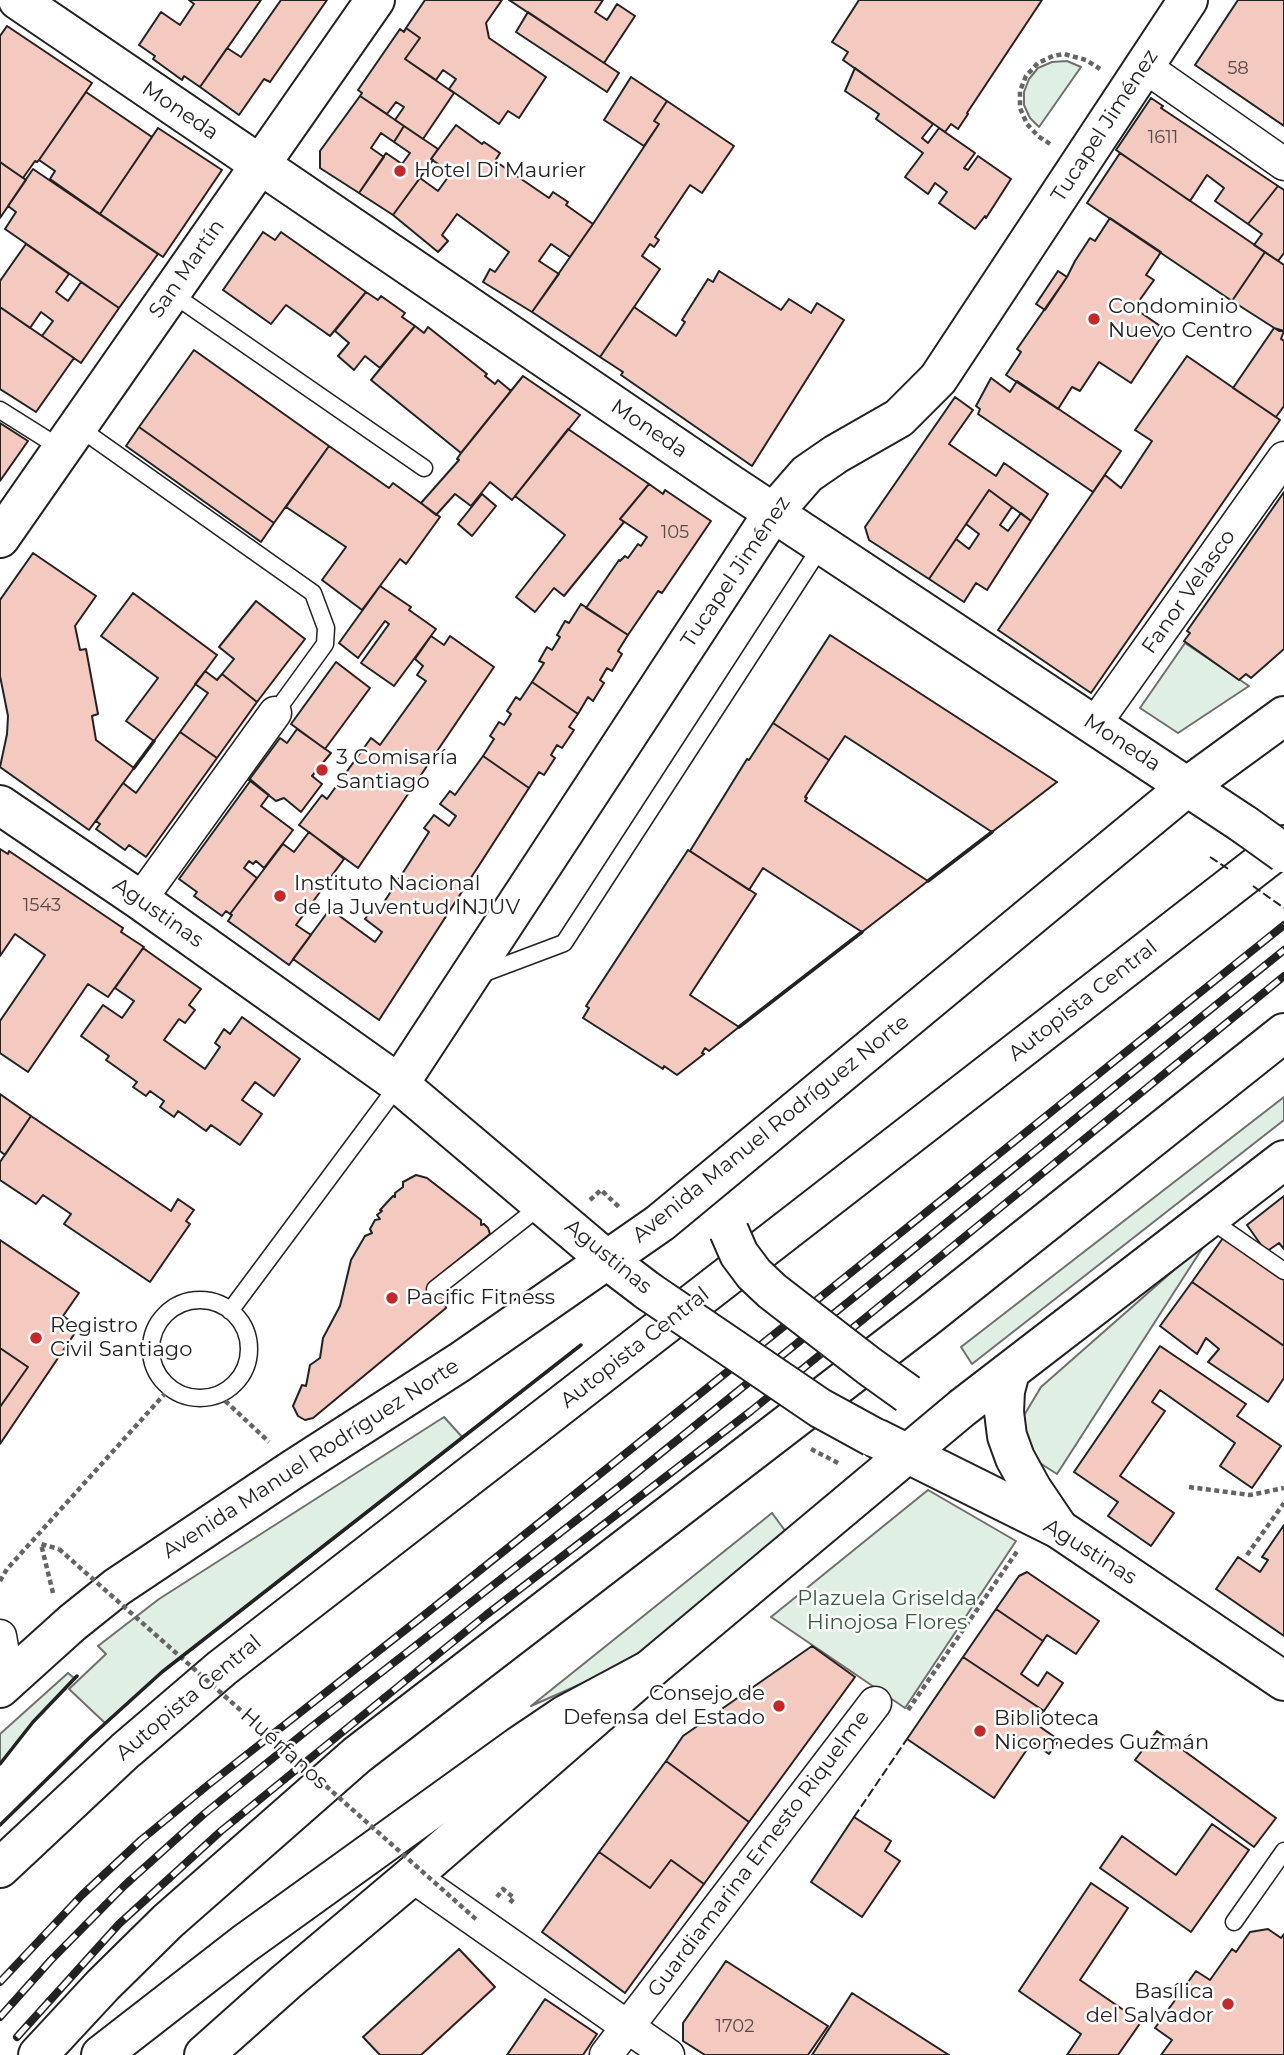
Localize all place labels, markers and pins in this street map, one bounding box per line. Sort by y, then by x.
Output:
place label: Hotel Di Maurier [414,158,586,184]
marker: Hotel Di Maurier [392,163,408,179]
place label: Condominio Nuevo Centro [1108,294,1253,344]
marker: Condominio Nuevo Centro [1086,311,1102,327]
place label: 3 Comisaría Santiago [336,745,458,795]
marker: 3 Comisaría Santiago [314,762,330,778]
place label: Instituto Nacional de la Juventud INJUV [294,871,520,921]
marker: Instituto Nacional de la Juventud INJUV [272,888,288,904]
place label: Pacific Fitness [406,1285,555,1311]
marker: Pacific Fitness [384,1290,400,1306]
place label: Registro Civil Santiago [50,1313,192,1363]
marker: Registro Civil Santiago [28,1330,44,1346]
place label: Consejo de Defensa del Estado [563,1681,765,1731]
marker: Consejo de Defensa del Estado [771,1698,787,1714]
place label: Biblioteca Nicomedes Guzmán [994,1706,1209,1756]
marker: Biblioteca Nicomedes Guzmán [972,1723,988,1739]
place label: Basílica del Salvador [1086,1979,1214,2029]
marker: Basílica del Salvador [1220,1996,1236,2012]

